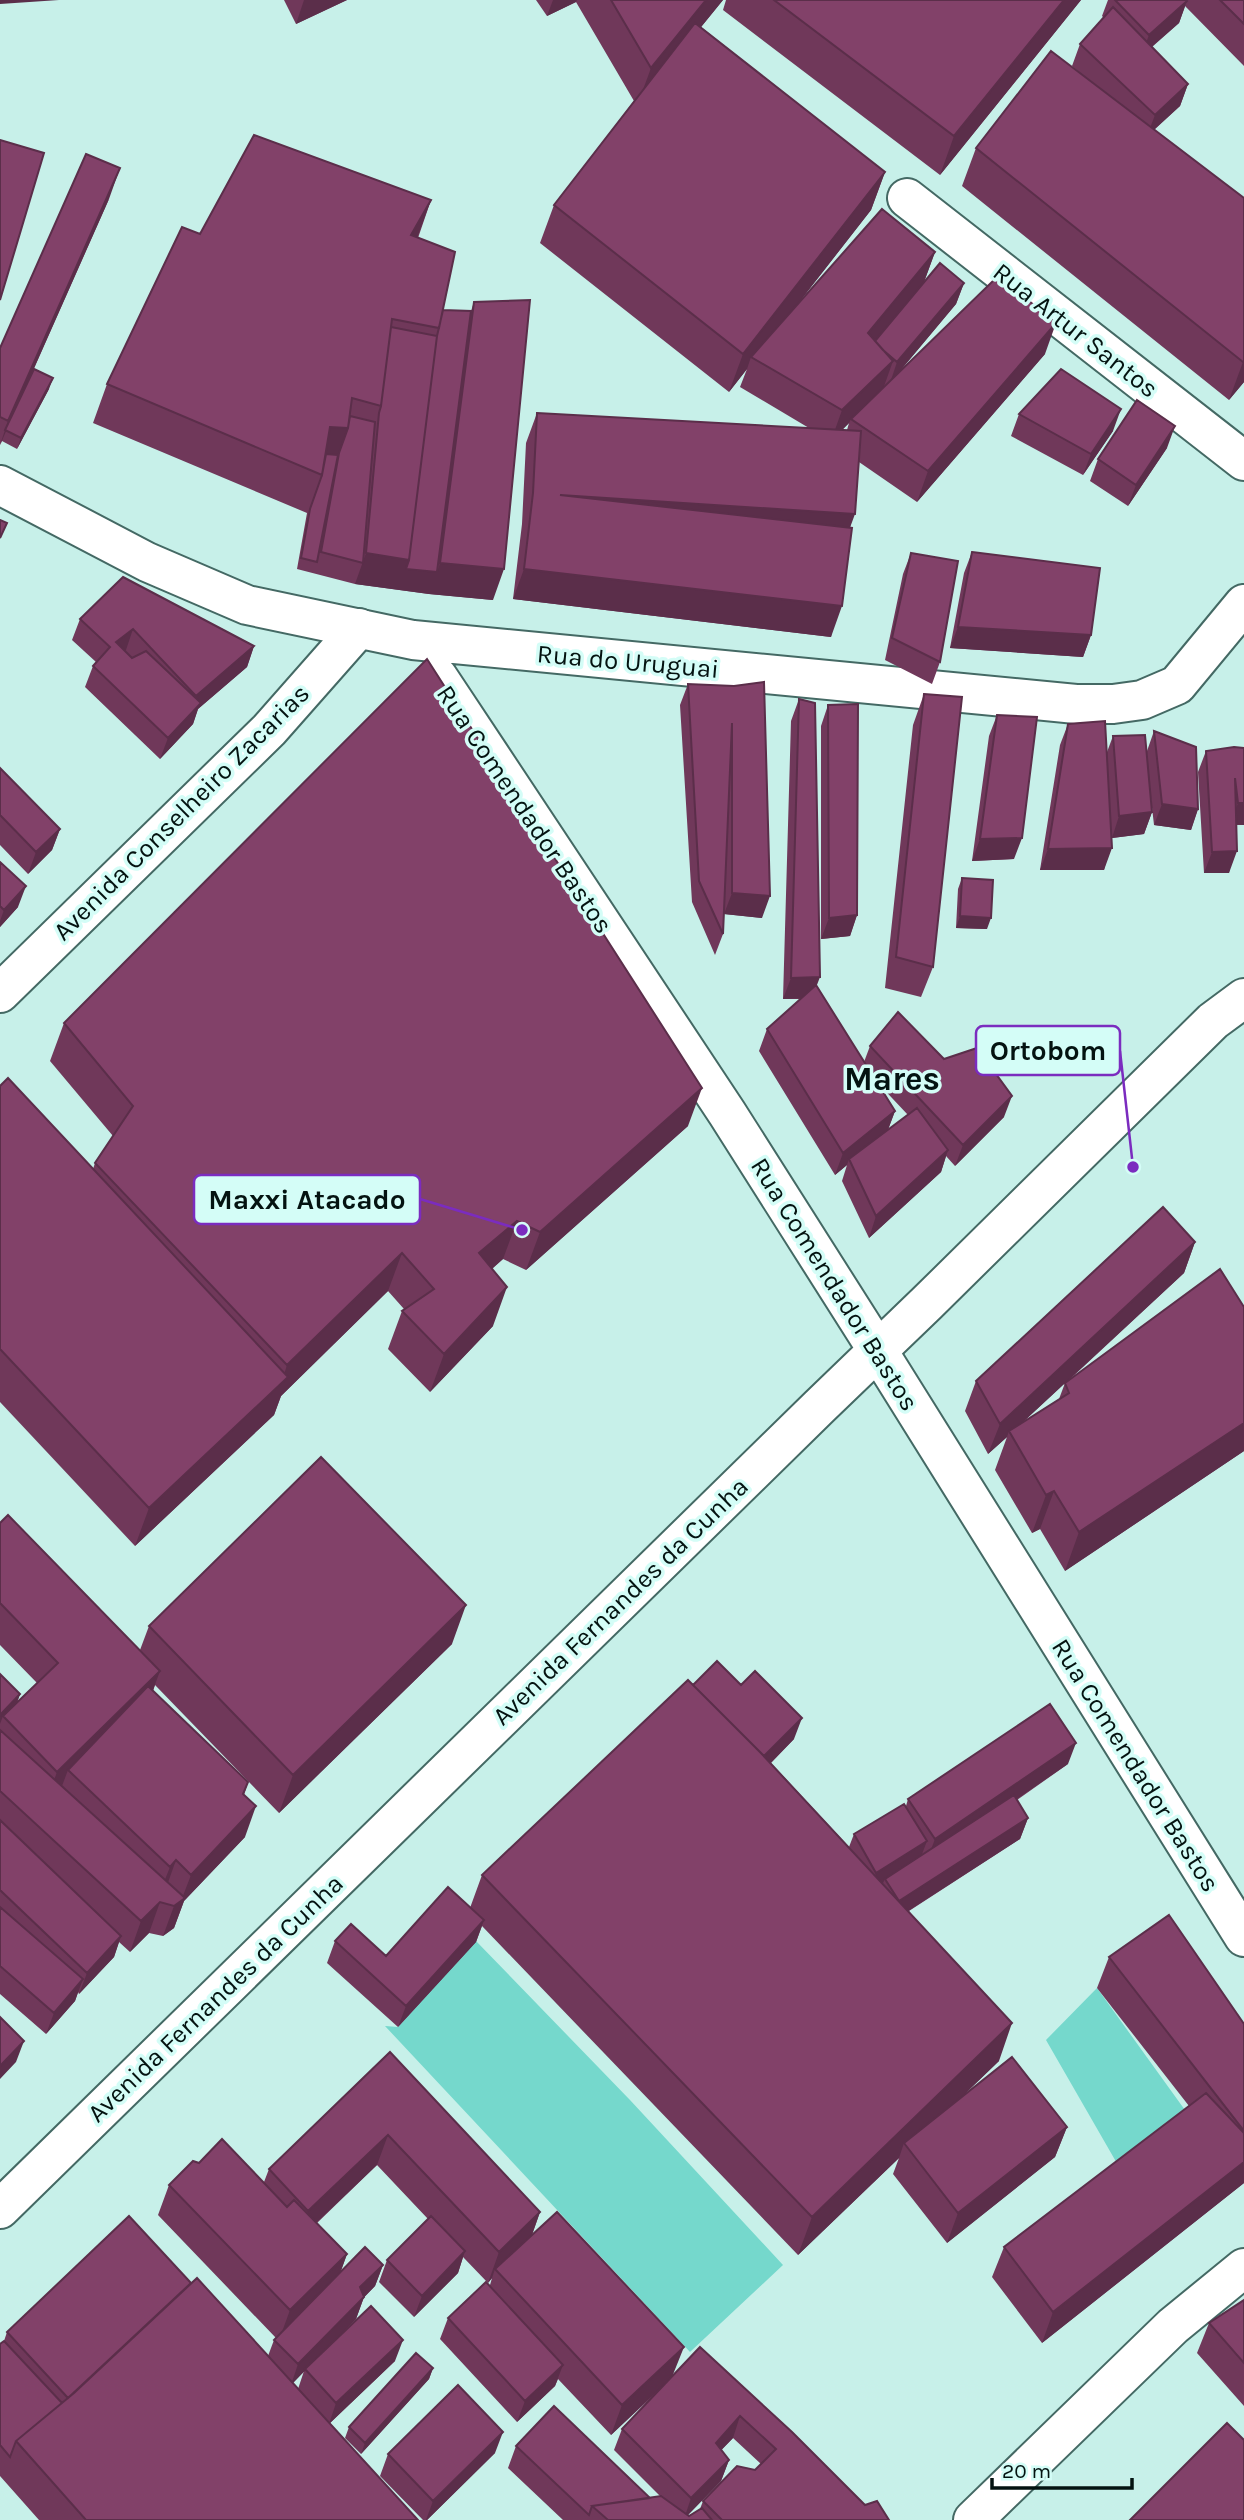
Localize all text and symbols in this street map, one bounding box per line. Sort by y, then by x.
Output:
street label: Rua Artur Santos [987,256,1164,404]
street label: Rua do Uruguai [536,638,720,685]
street label: Avenida Conselheiro Zacarias [47,678,316,947]
street label: Rua Comendador Bastos [430,679,619,939]
callout: Ortobom [976,1026,1120,1075]
text: Ortobom [990,1034,1106,1067]
district label: Mares [844,1060,940,1098]
street label: Rua Comendador Bastos [744,1152,925,1416]
callout: Maxxi Atacado [194,1175,420,1224]
text: Maxxi Atacado [208,1183,406,1216]
street label: Avenida Fernandes da Cunha [486,1471,755,1732]
street label: Rua Comendador Bastos [1045,1633,1226,1897]
street label: Avenida Fernandes da Cunha [81,1868,350,2129]
scale bar [992,2446,1132,2490]
text: 20 m [1002,2459,1051,2483]

